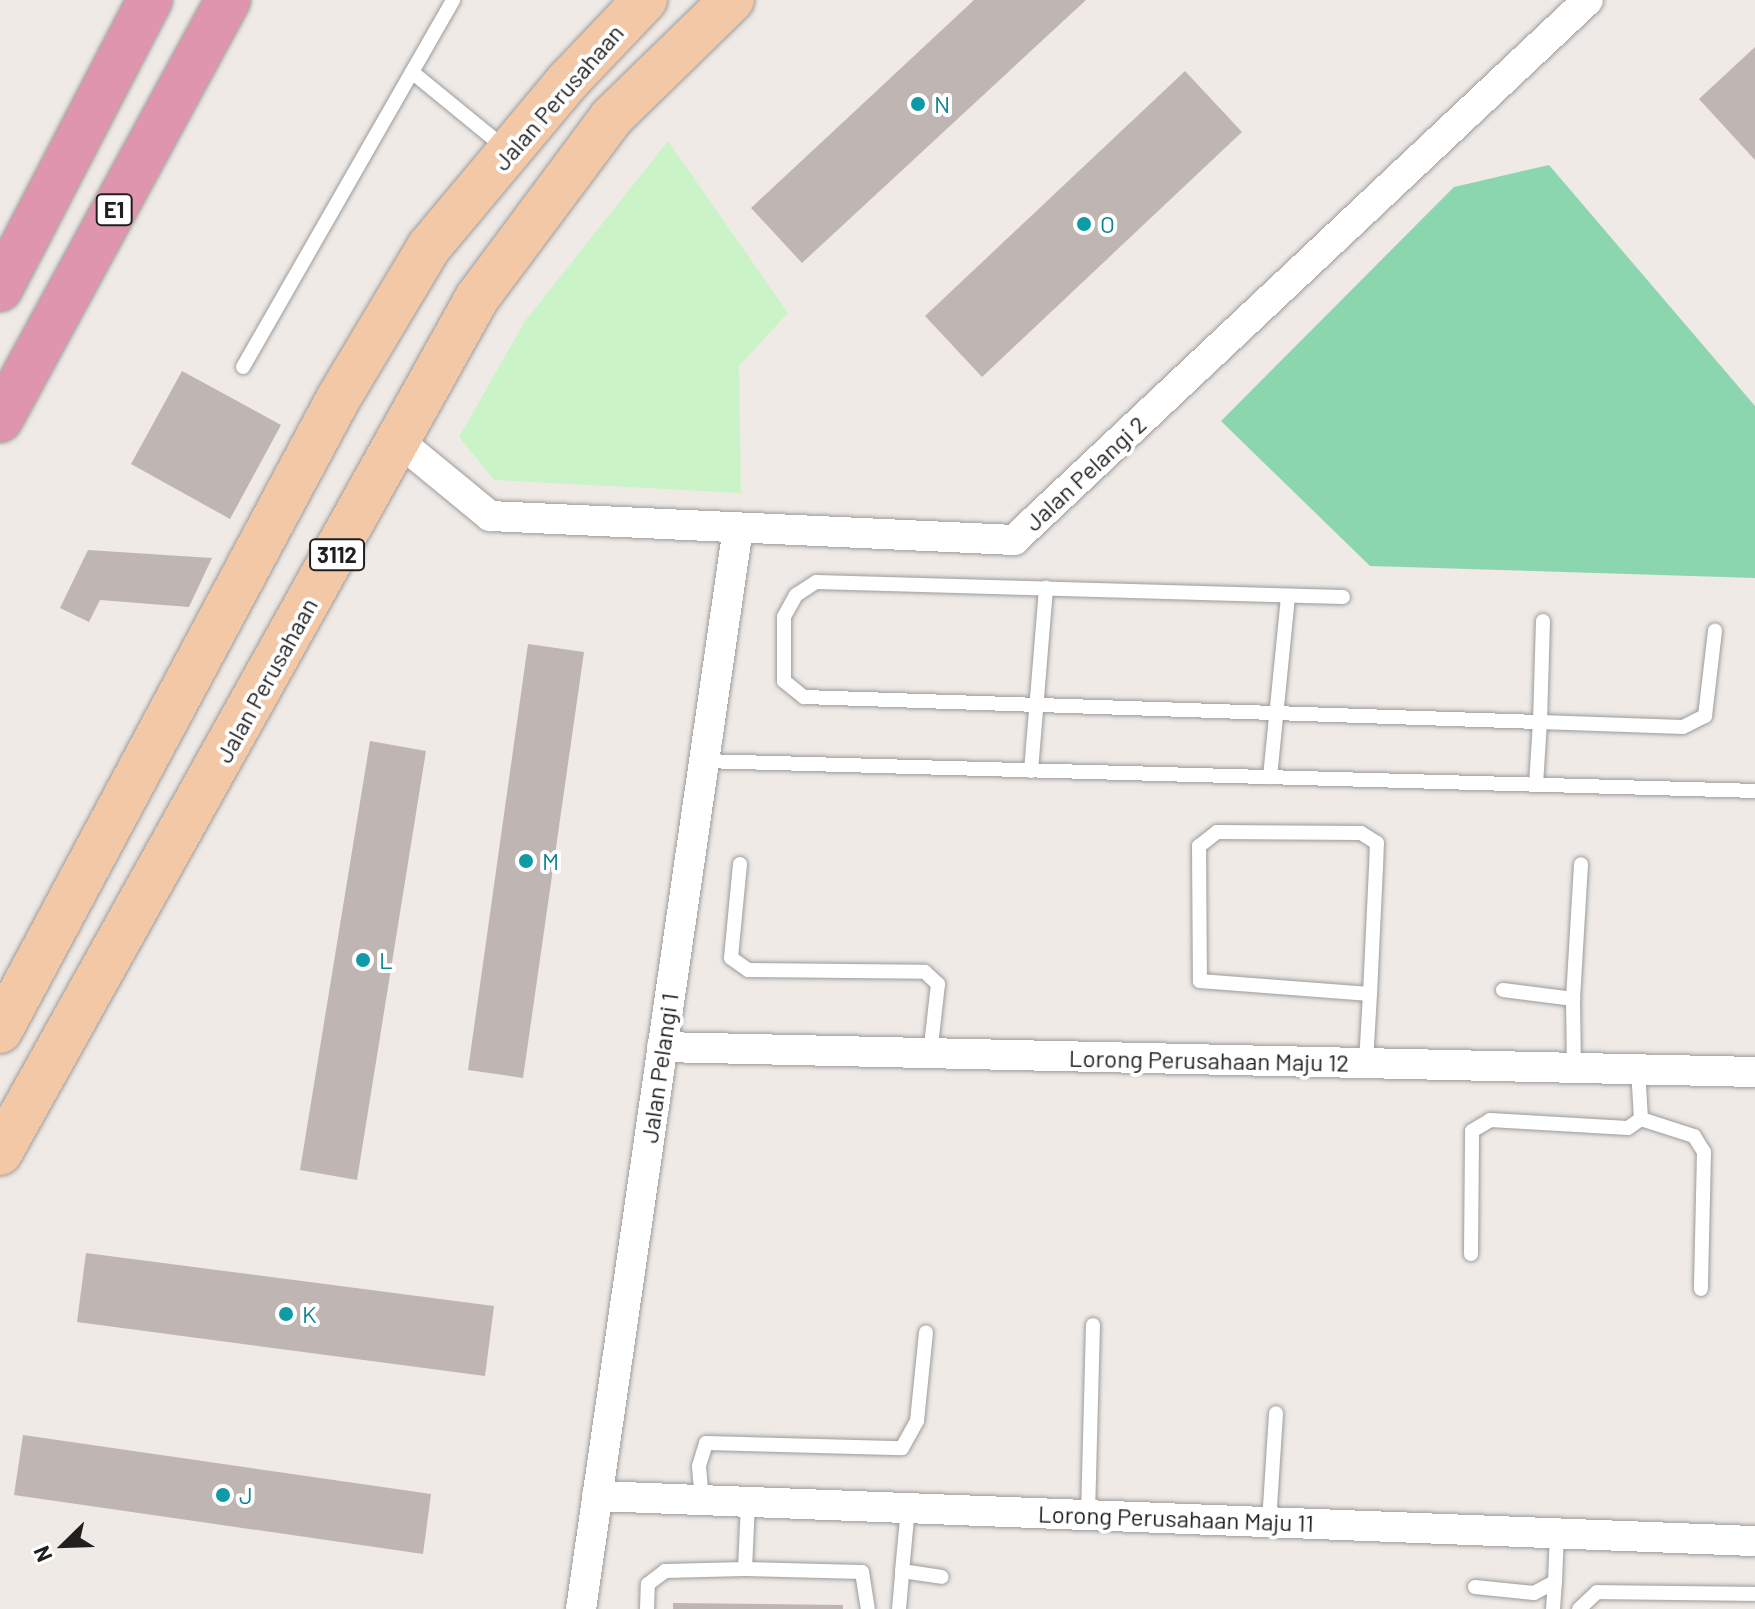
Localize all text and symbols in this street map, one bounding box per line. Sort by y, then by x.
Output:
street label: Jalan Perusahaan [487,18,629,176]
place label: N [934,90,950,118]
marker: N [909,95,927,113]
road number: E1 [94,192,134,228]
place label: O [1100,210,1115,238]
marker: O [1075,215,1093,233]
street label: Jalan Pelangi 2 [1018,409,1152,537]
road number: 3112 [309,537,365,573]
street label: Jalan Perusahaan [209,593,323,767]
place label: M [542,847,559,875]
marker: M [517,852,535,870]
place label: L [379,946,393,974]
marker: L [354,951,372,969]
street label: Jalan Pelangi 1 [634,991,684,1145]
street label: Lorong Perusahaan Maju 12 [1069,1043,1349,1077]
place label: K [302,1300,317,1328]
marker: K [277,1305,295,1323]
place label: J [239,1481,253,1509]
marker: J [214,1486,232,1504]
street label: Lorong Perusahaan Maju 11 [1038,1499,1314,1537]
north arrow [24,1505,104,1585]
text: N [27,1543,57,1566]

